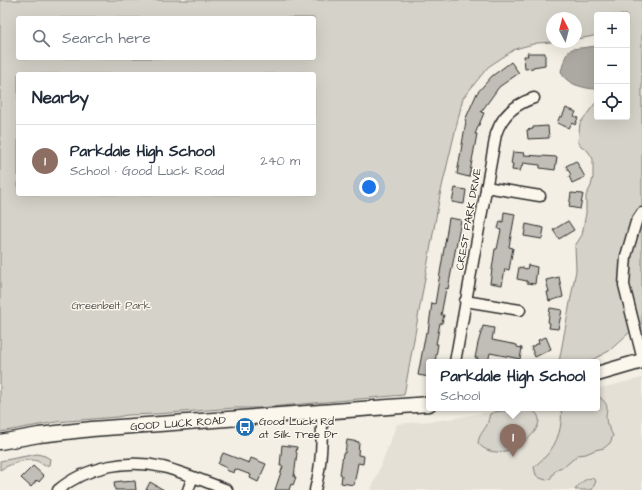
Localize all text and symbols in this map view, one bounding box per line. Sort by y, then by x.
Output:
north arrow [546,12,582,48]
map controls [594,12,630,120]
button: + [594,12,630,48]
search box [16,16,316,60]
icon: search [30,27,52,49]
text: Search here [62,28,151,49]
button: − [594,48,630,84]
button: locate [594,84,630,120]
text: Nearby [32,86,89,110]
text: Parkdale High School [70,141,215,162]
text: 1 [44,152,46,170]
text: 240 m [260,152,300,170]
text: School · Good Luck Road [70,162,224,180]
street label: CREST PARK DRIVE [452,166,485,271]
your location [359,177,379,197]
park label: Greenbelt Park [71,298,151,313]
popup [426,359,600,411]
text: Parkdale High School [441,366,585,387]
text: School [441,387,480,405]
street label: GOOD LUCK ROAD [130,413,226,434]
place label: Good Luck Rd at Silk Tree Dr [259,414,338,442]
bus stop icon: Good Luck Rd at Silk Tree Dr [234,416,256,438]
pin: 1 [500,424,526,457]

